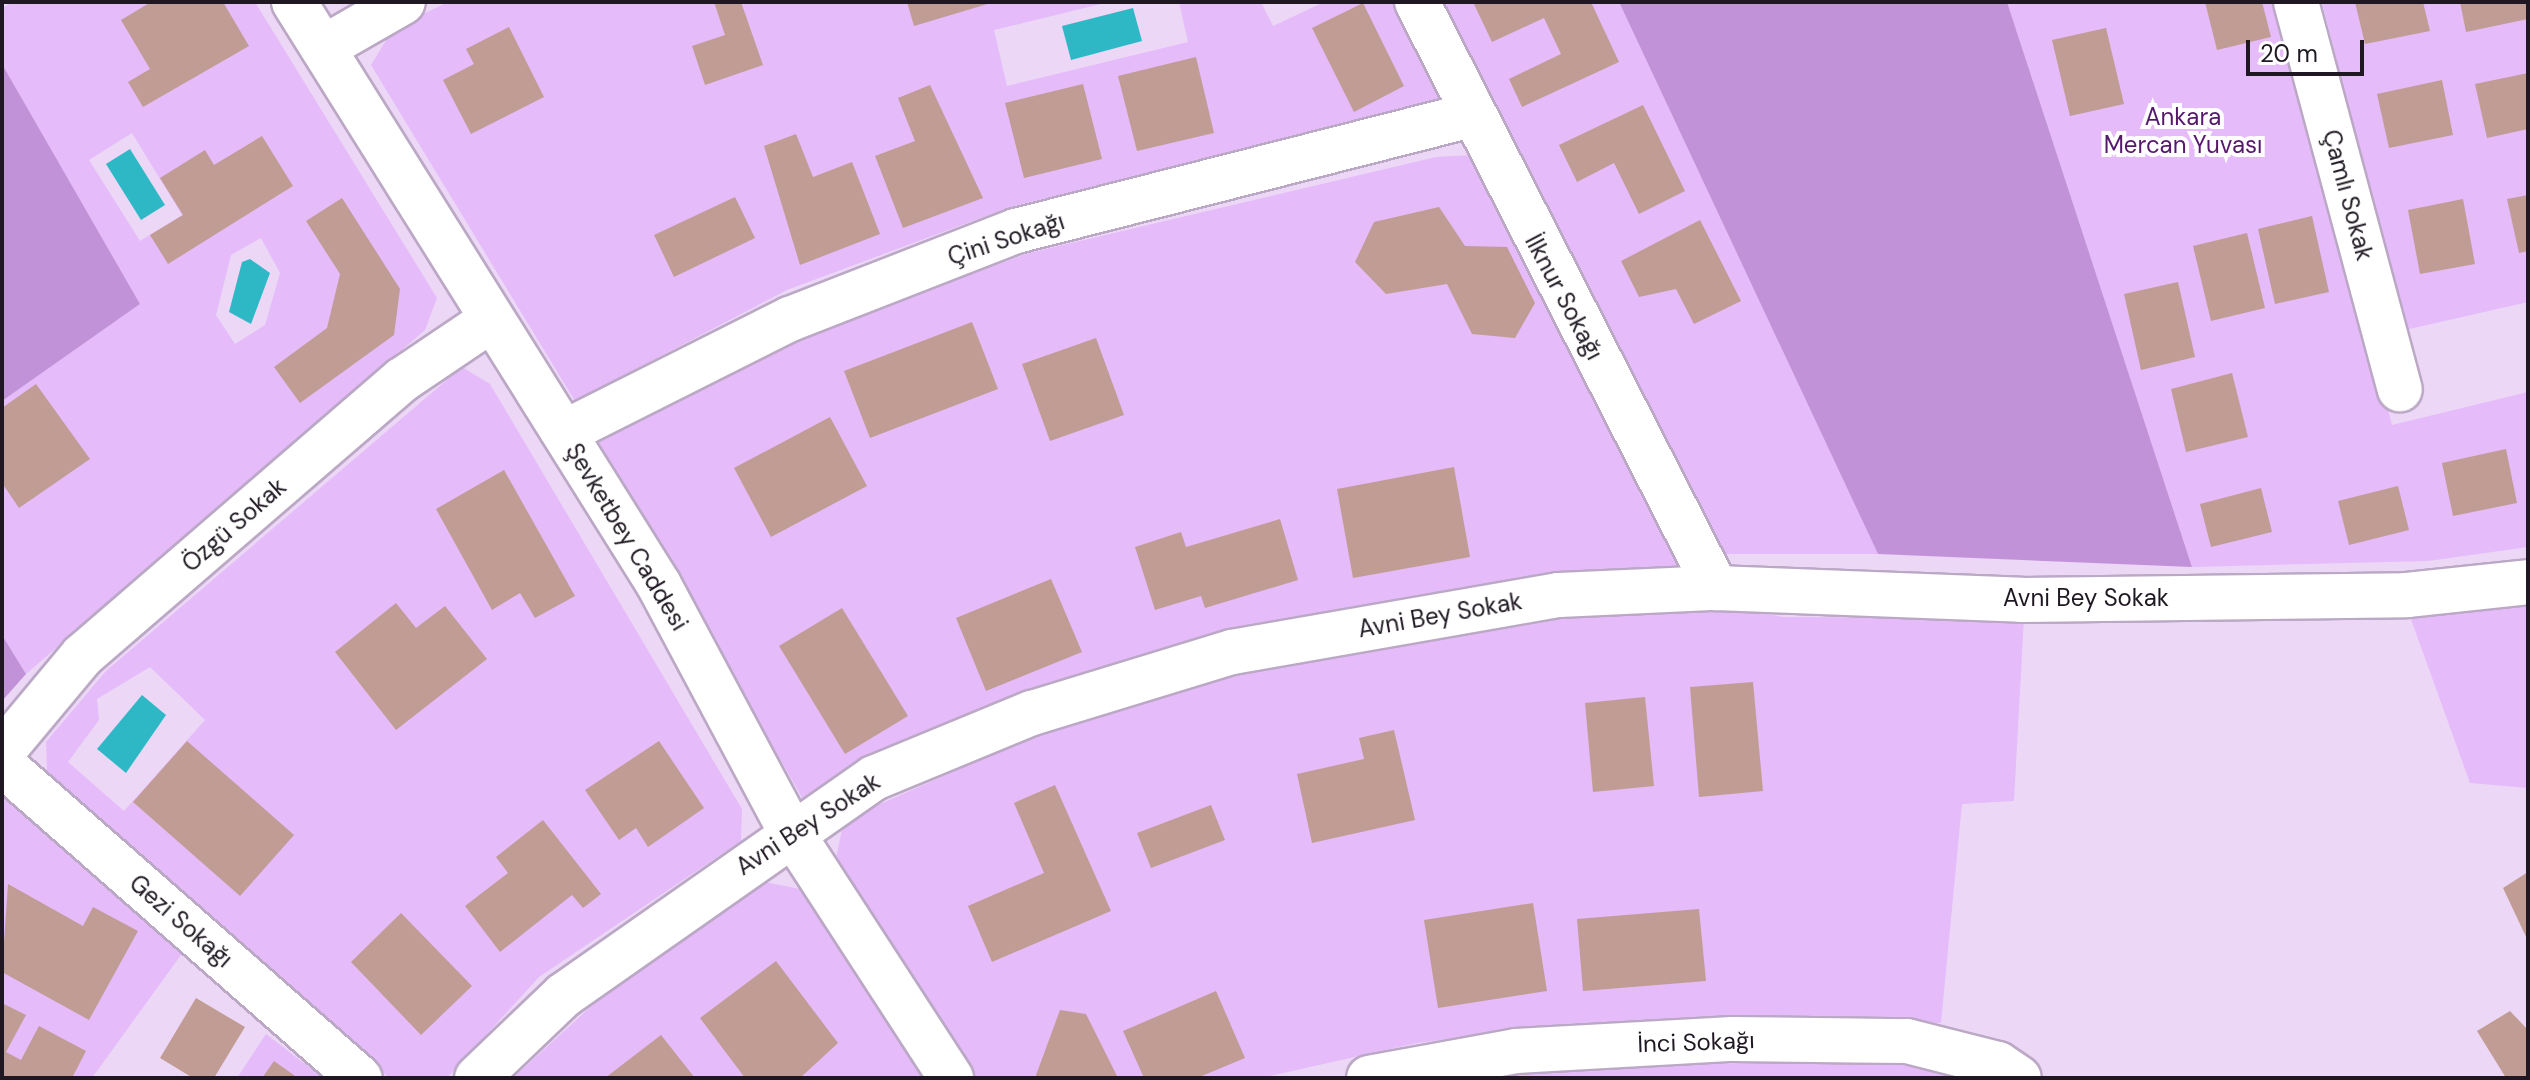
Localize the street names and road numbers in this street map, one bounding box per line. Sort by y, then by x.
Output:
street label: Çamlı Sokak [2317,127,2379,263]
street label: Çini Sokağı [944,207,1068,271]
street label: İlknur Sokağı [1519,229,1609,365]
street label: Şevketbey Caddesi [560,438,694,636]
street label: Özgü Sokak [176,472,292,578]
street label: Avni Bey Sokak [2003,584,2169,612]
street label: Avni Bey Sokak [1356,586,1524,644]
street label: Avni Bey Sokak [731,767,885,881]
street label: Gezi Sokağı [124,869,238,973]
street label: İnci Sokağı [1637,1026,1755,1058]

